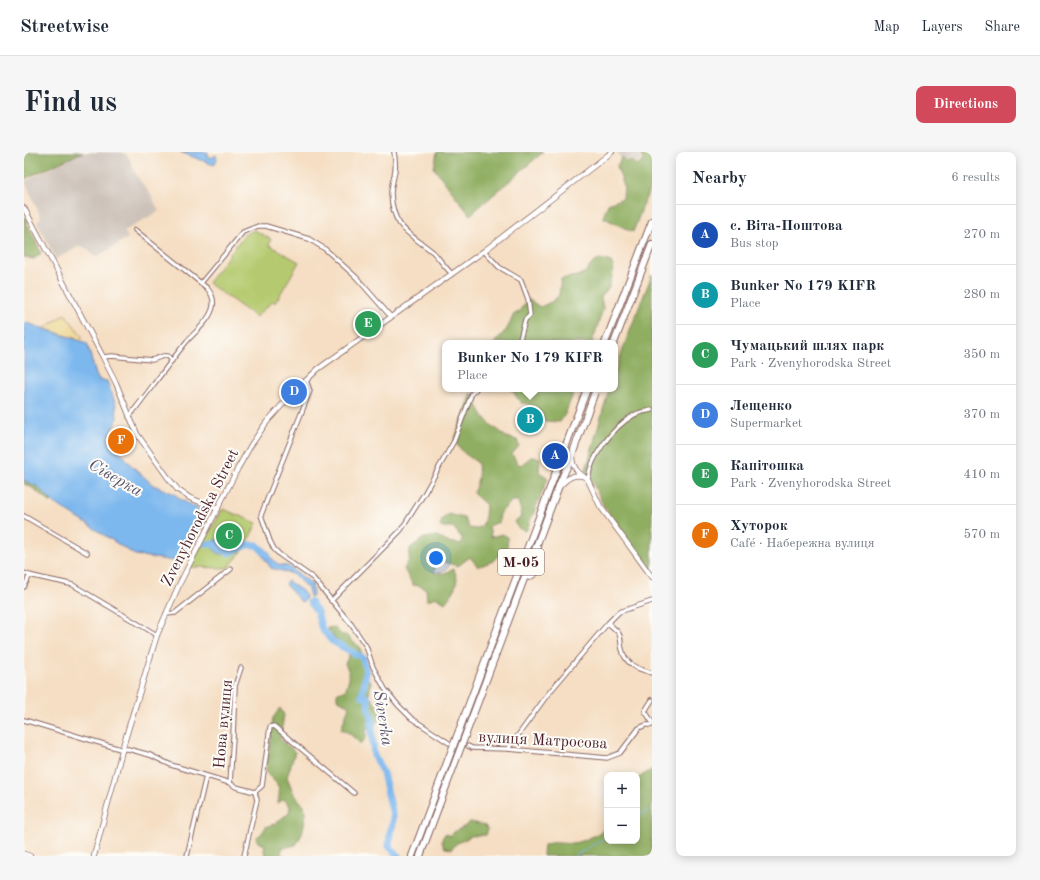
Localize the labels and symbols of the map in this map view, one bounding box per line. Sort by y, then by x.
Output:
pin: E [355,309,381,339]
pin: D [281,377,307,407]
pin: B [517,405,543,435]
pin: F [108,426,134,456]
pin: A [542,441,568,471]
street label: Zvenyhorodska Street [159,446,243,589]
water label: Сіверка [85,456,145,500]
pin: C [216,521,242,551]
your location [426,548,446,568]
road number: М-05 [498,549,544,575]
street label: Нова вулиця [212,679,236,770]
water label: Siverka [370,689,395,747]
street label: вулиця Матросова [478,730,608,752]

